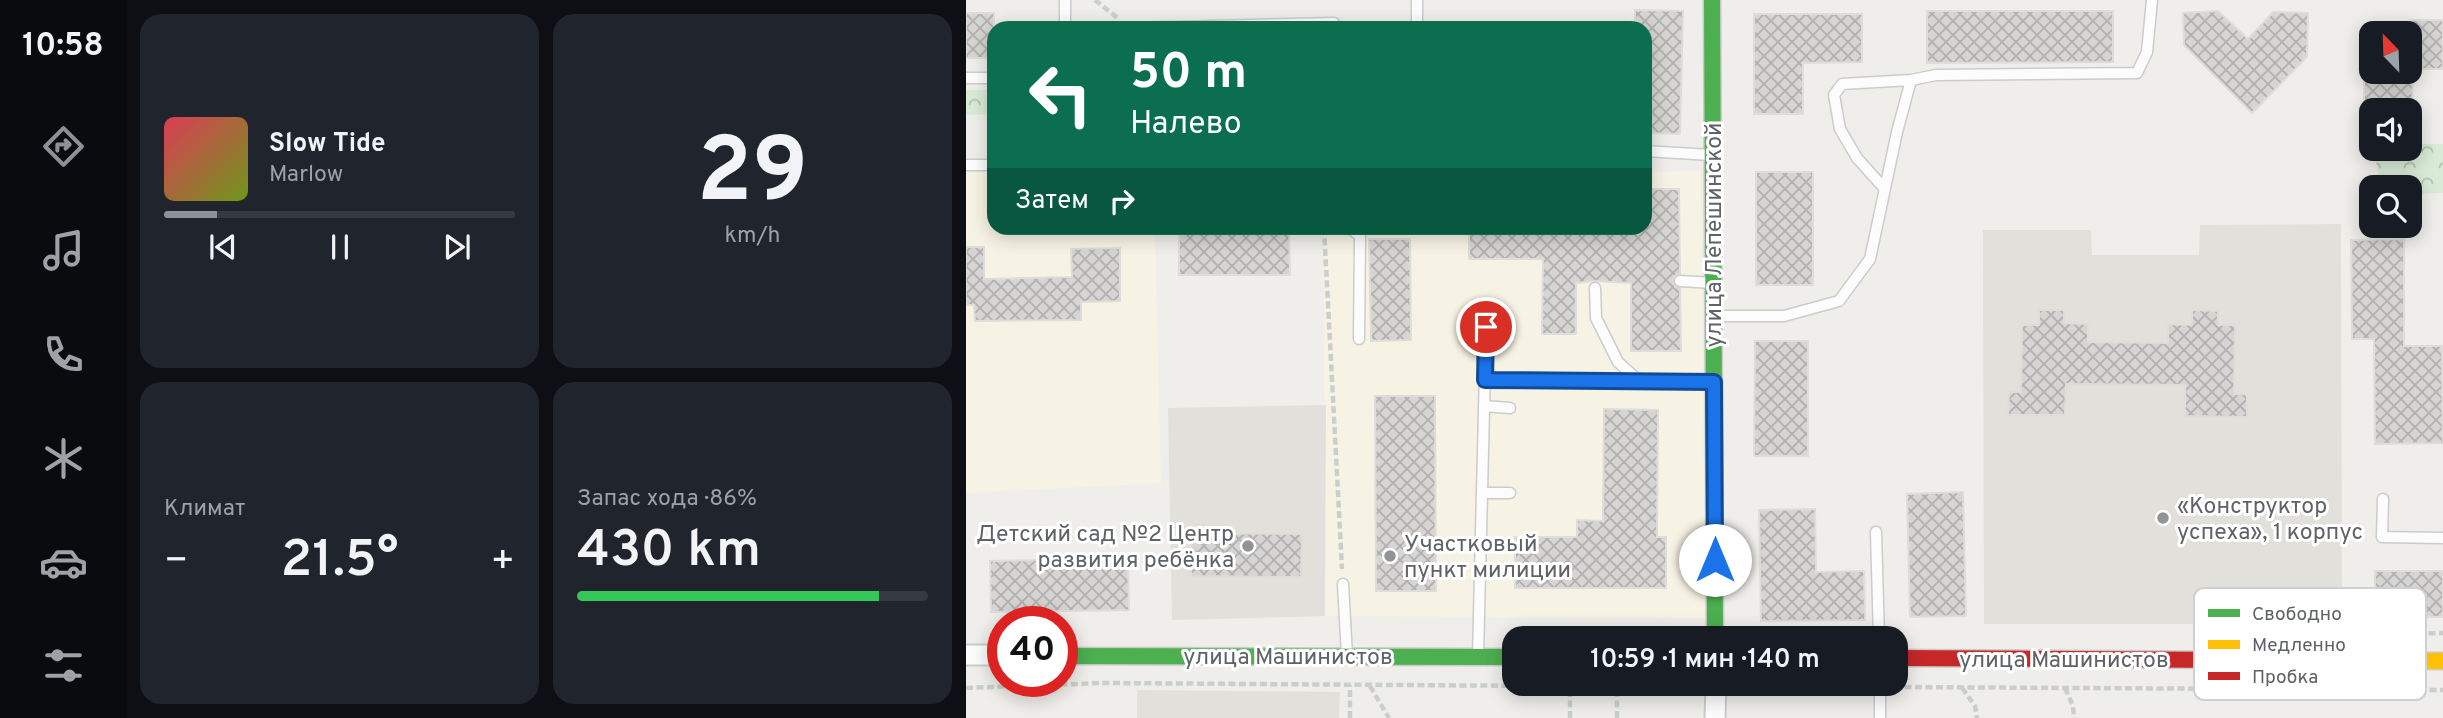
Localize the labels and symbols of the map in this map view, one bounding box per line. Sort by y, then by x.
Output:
north arrow [2359,21,2422,84]
street label: улица Лепешинской [1701,122,1730,348]
pin [1456,297,1516,357]
place label: «Конструктор успеха», 1 корпус [2177,493,2363,548]
marker: «Конструктор успеха», 1 корпус [2155,510,2171,526]
place label: Детский сад №2 Центр развития ребёнка [976,521,1234,576]
position arrow [1678,523,1752,597]
place label: Участковый пункт милиции [1404,531,1571,586]
marker: Детский сад №2 Центр развития ребёнка [1240,538,1256,554]
marker: Участковый пункт милиции [1382,548,1398,564]
legend [2194,588,2426,700]
text: Свободно [2252,603,2342,627]
speed limit sign: 40 [987,606,1078,697]
text: Медленно [2252,634,2346,658]
street label: улица Машинистов [1183,644,1393,673]
street label: улица Машинистов [1959,647,2169,676]
text: Пробка [2252,666,2318,690]

